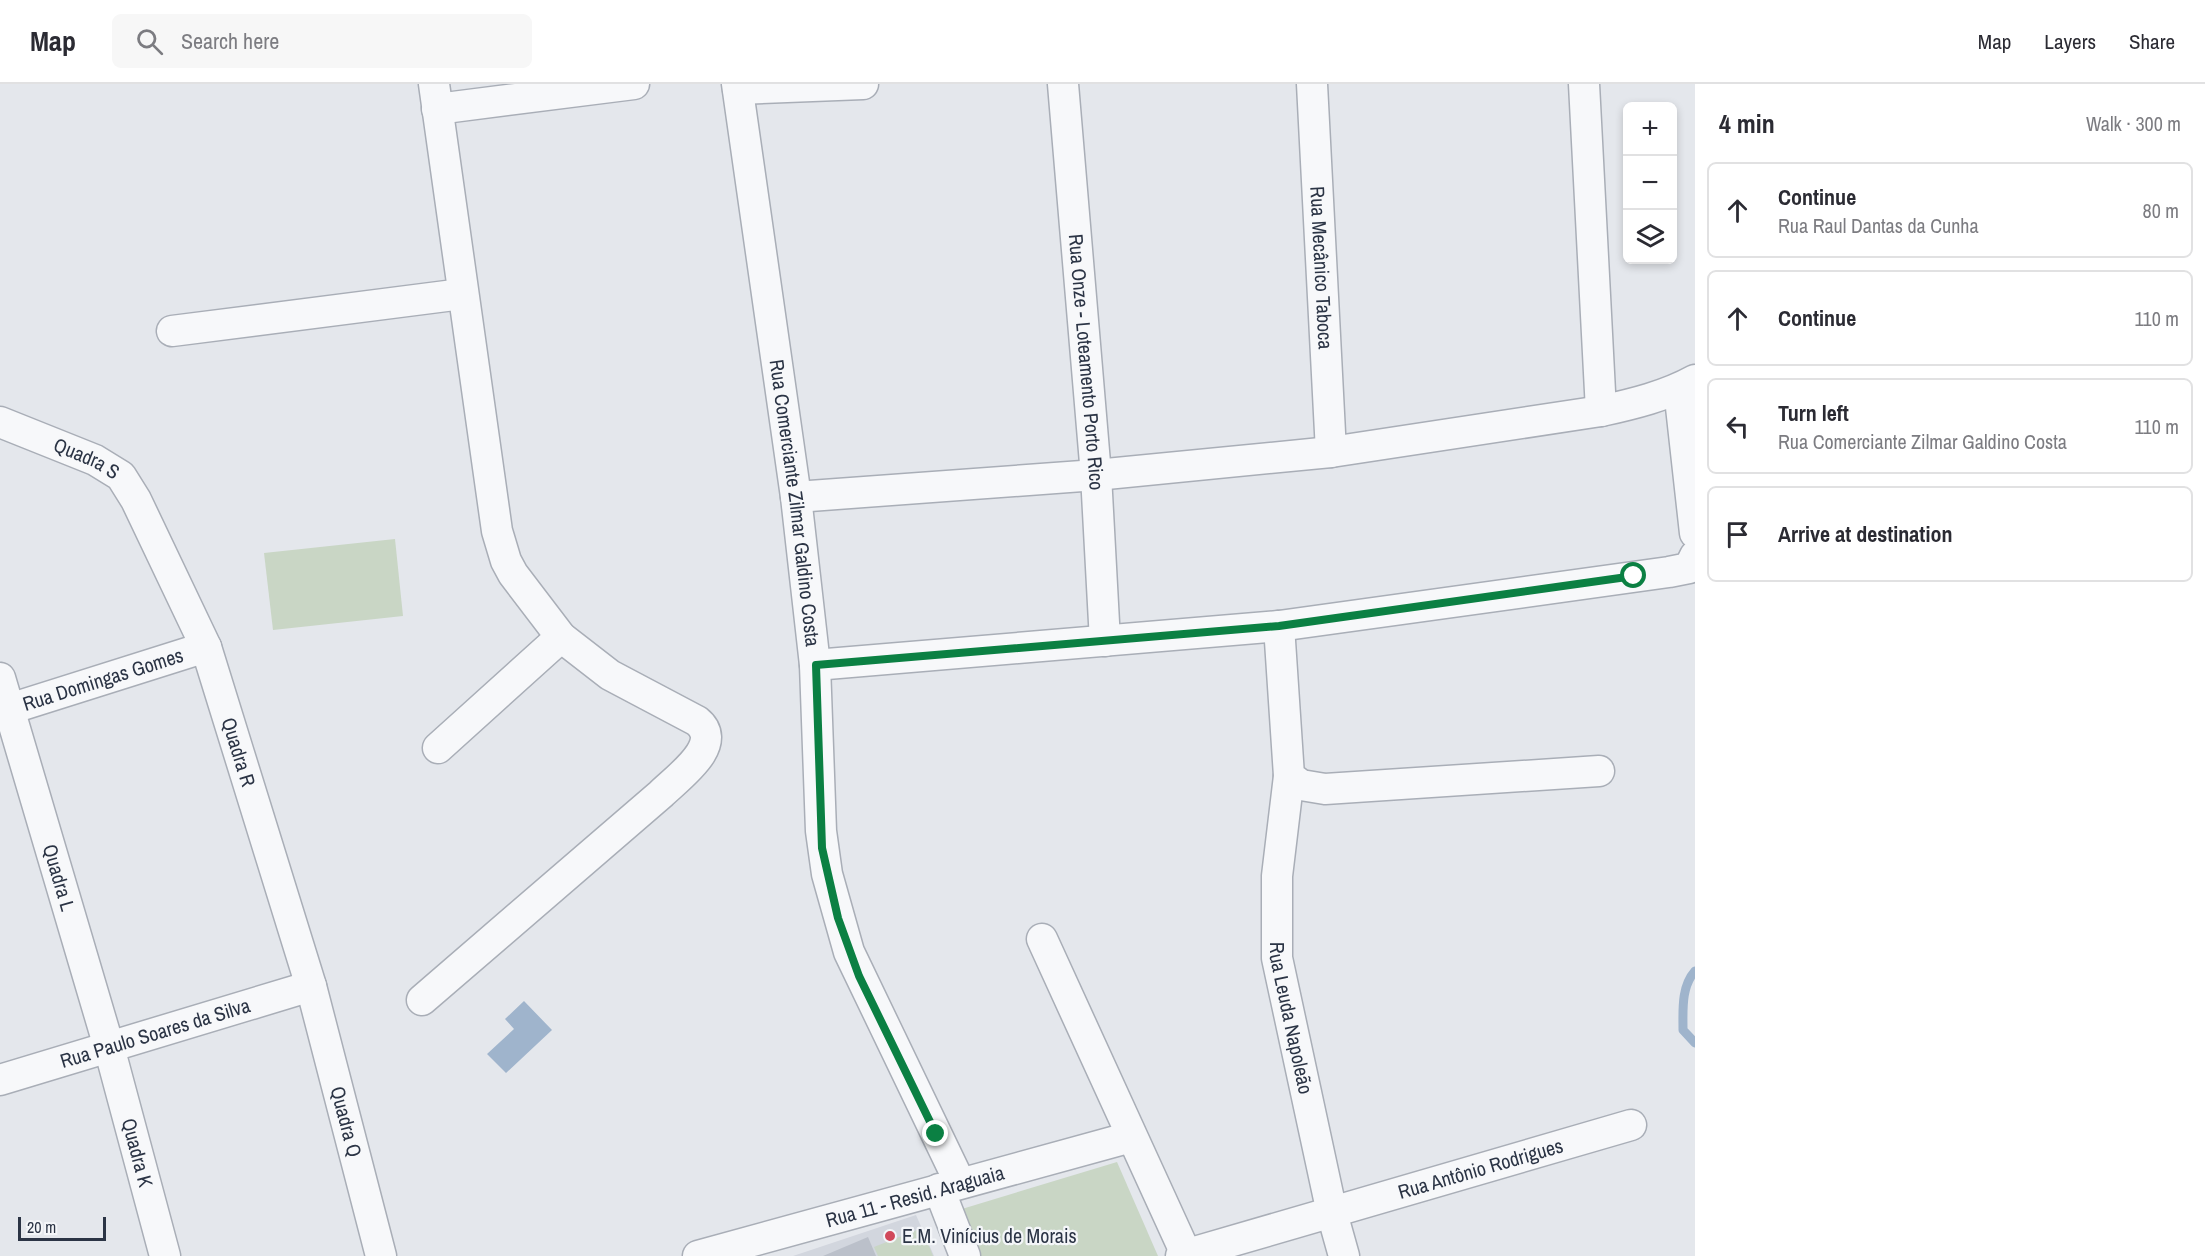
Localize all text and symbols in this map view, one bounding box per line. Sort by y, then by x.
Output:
search box [112,14,532,68]
text: Map [30,22,76,60]
icon: search [133,25,166,58]
text: Search here [181,26,279,56]
text: Map [1978,27,2011,56]
text: Layers [2044,27,2096,56]
text: Share [2129,27,2175,56]
map controls [1623,102,1677,264]
button: + [1623,102,1677,156]
text: 4 min [1719,106,1775,141]
text: Walk · 300 m [2086,110,2181,137]
button: − [1623,156,1677,210]
text: Continue [1778,182,1856,212]
street label: Rua Mecânico Taboca [1304,185,1340,350]
icon: ahead [1721,194,1754,227]
text: 80 m [2143,197,2179,224]
button: layers [1623,210,1677,264]
text: Rua Raul Dantas da Cunha [1778,212,1979,239]
street label: Rua Onze - Loteamento Porto Rico [1063,233,1111,491]
icon: ahead [1721,302,1754,335]
text: Continue [1778,303,1856,333]
text: 110 m [2135,305,2179,332]
street label: Rua Comerciante Zilmar Galdino Costa [764,358,827,648]
text: Turn left [1778,398,1849,428]
icon: left [1721,410,1754,443]
text: 110 m [2135,413,2179,440]
text: Rua Comerciante Zilmar Galdino Costa [1778,428,2067,455]
street label: Quadra S [50,431,125,485]
icon: arrive [1721,518,1754,551]
text: Arrive at destination [1778,519,1952,549]
route start [1620,562,1646,588]
street label: Rua Domingas Gomes [19,641,186,717]
street label: Quadra R [216,714,262,790]
street label: Quadra L [37,841,82,914]
street label: Rua Leuda Napoleão [1263,942,1320,1096]
street label: Rua Paulo Soares da Silva [57,991,253,1074]
street label: Quadra Q [325,1083,369,1160]
street label: Quadra K [116,1115,160,1190]
route end [922,1120,948,1146]
street label: Rua Antônio Rodrigues [1395,1132,1566,1205]
street label: Rua 11 - Resid. Araguaia [823,1158,1007,1233]
scale bar [18,1214,106,1242]
text: 20 m [27,1216,56,1238]
place label: E.M. Vinícius de Morais [902,1222,1077,1249]
marker: E.M. Vinícius de Morais [883,1229,897,1243]

